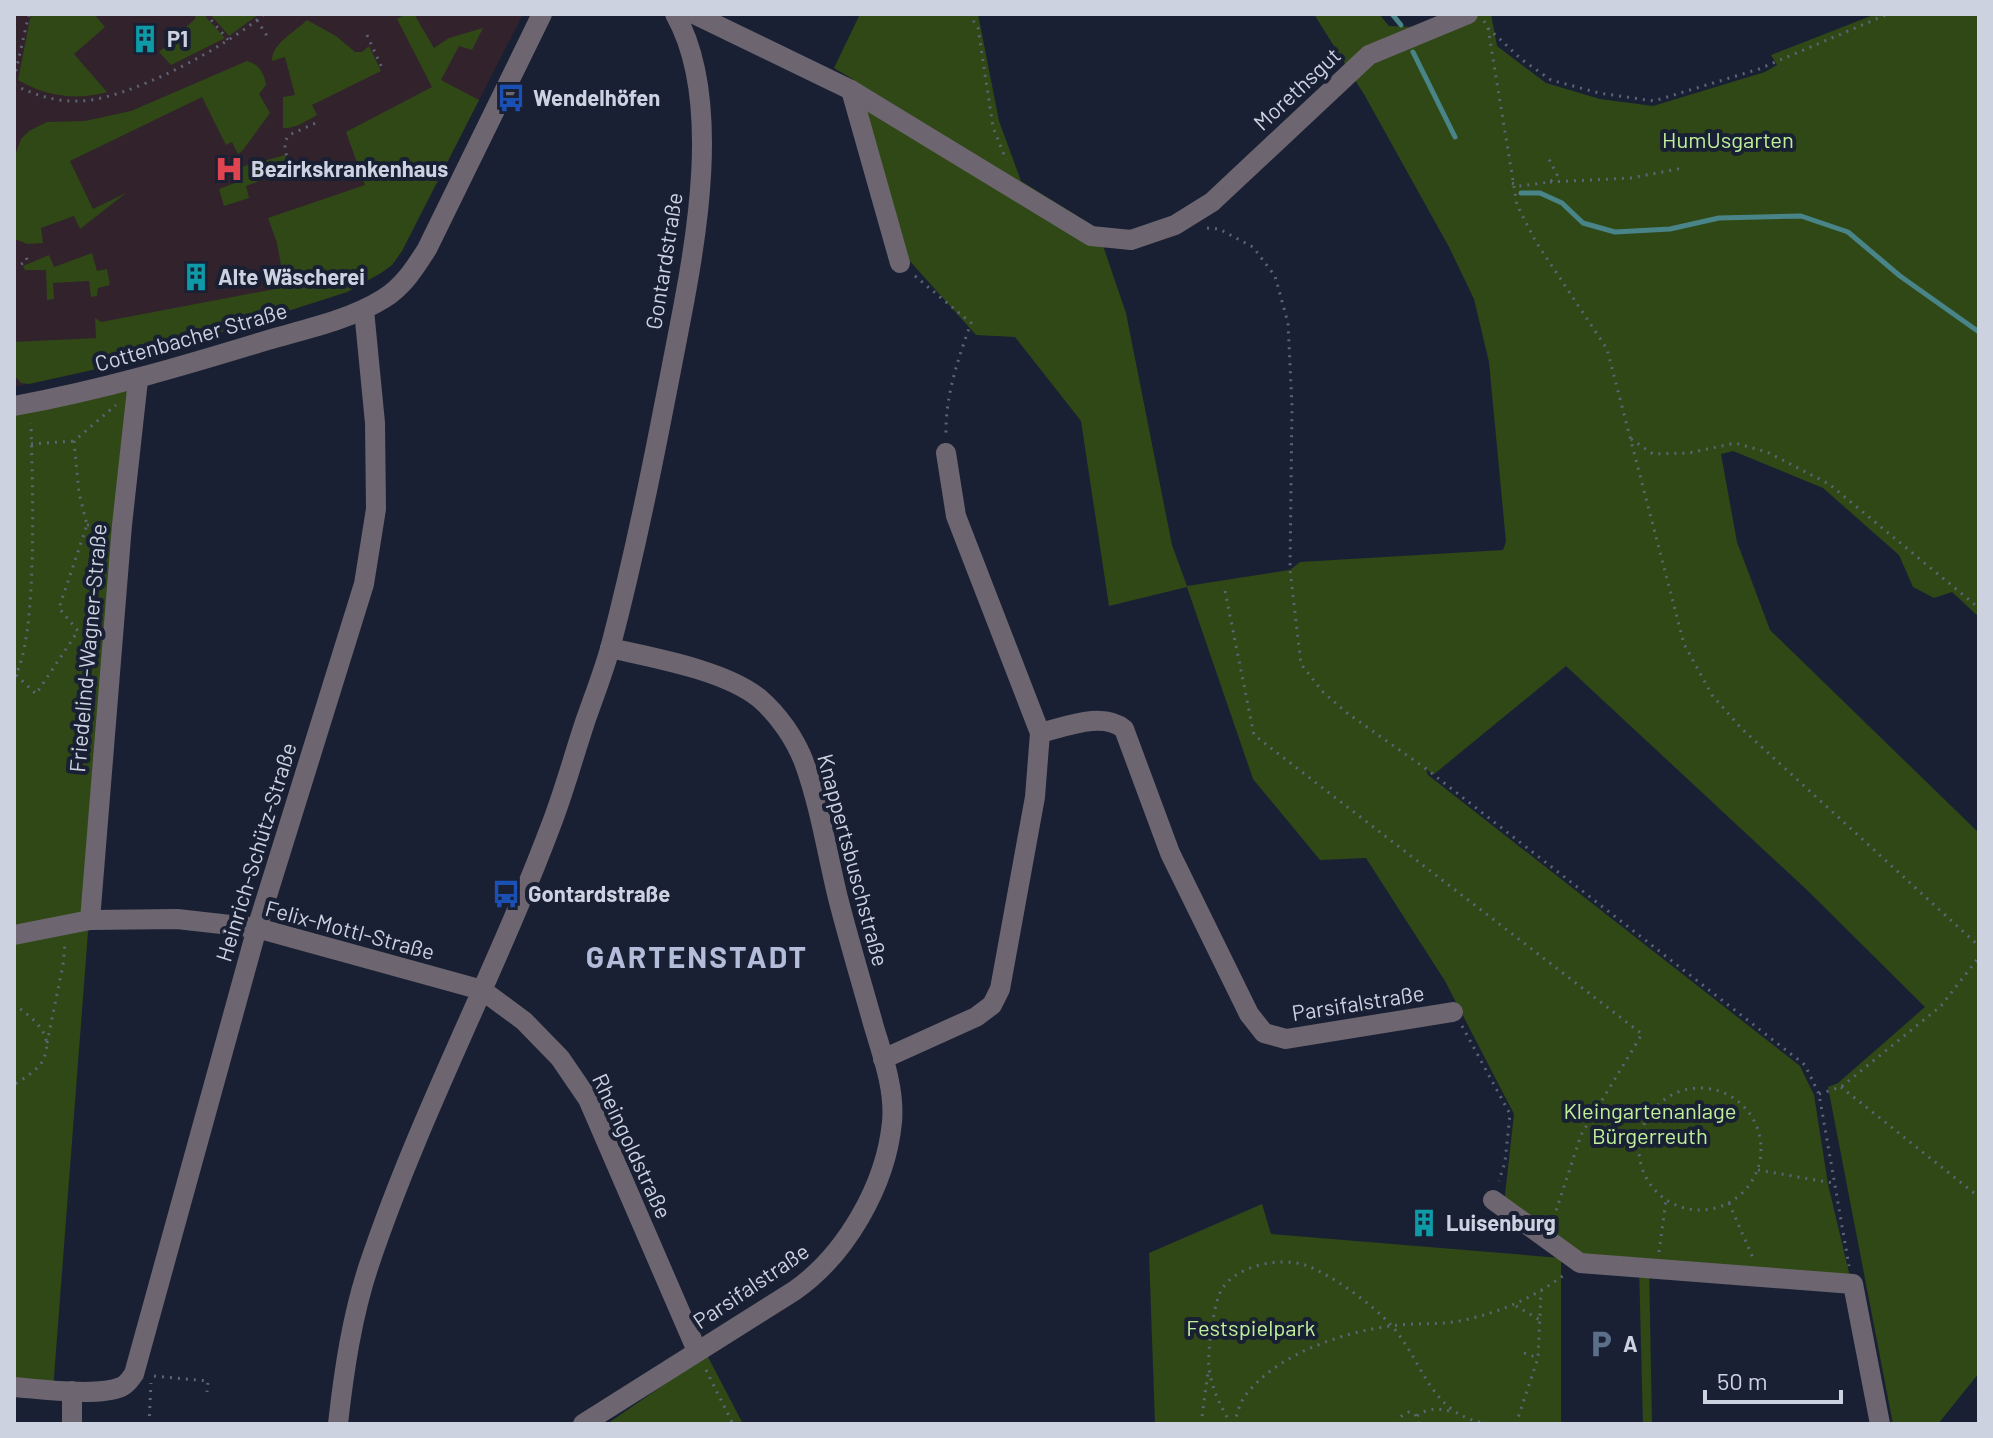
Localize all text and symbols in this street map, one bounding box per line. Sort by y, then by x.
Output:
building icon: P1 [130,24,160,54]
place label: P1 [167,25,188,51]
street label: Morethsgut [1248,42,1345,135]
bus stop icon: Wendelhöfen [496,83,526,113]
place label: Wendelhöfen [533,84,660,110]
park label: HumUsgarten [1662,126,1794,152]
hospital icon: Bezirkskrankenhaus [214,154,244,184]
place label: Bezirkskrankenhaus [251,155,448,181]
street label: Gontardstraße [639,191,687,331]
building icon: Alte Wäscherei [181,262,211,292]
place label: Alte Wäscherei [218,263,365,289]
street label: Cottenbacher Straße [91,296,290,376]
street label: Friedelind-Wagner-Straße [63,522,111,773]
street label: Heinrich-Schütz-Straße [209,739,301,964]
street label: Knappertsbuschstraße [813,751,895,969]
bus stop icon: Gontardstraße [491,879,521,909]
place label: Gontardstraße [528,880,670,906]
street label: Felix-Mottl-Straße [263,894,438,964]
district label: GARTENSTADT [586,938,808,974]
street label: Parsifalstraße [1290,979,1426,1025]
street label: Rheingoldstraße [588,1069,678,1222]
park label: Kleingartenanlage Bürgerreuth [1563,1097,1737,1148]
building icon: Luisenburg [1409,1208,1439,1238]
place label: Luisenburg [1446,1209,1556,1235]
street label: Parsifalstraße [688,1237,813,1333]
park label: Festspielpark [1186,1314,1316,1340]
parking icon: A [1586,1329,1616,1359]
place label: A [1623,1330,1638,1356]
scale bar [1705,1354,1841,1404]
text: 50 m [1717,1366,1768,1395]

